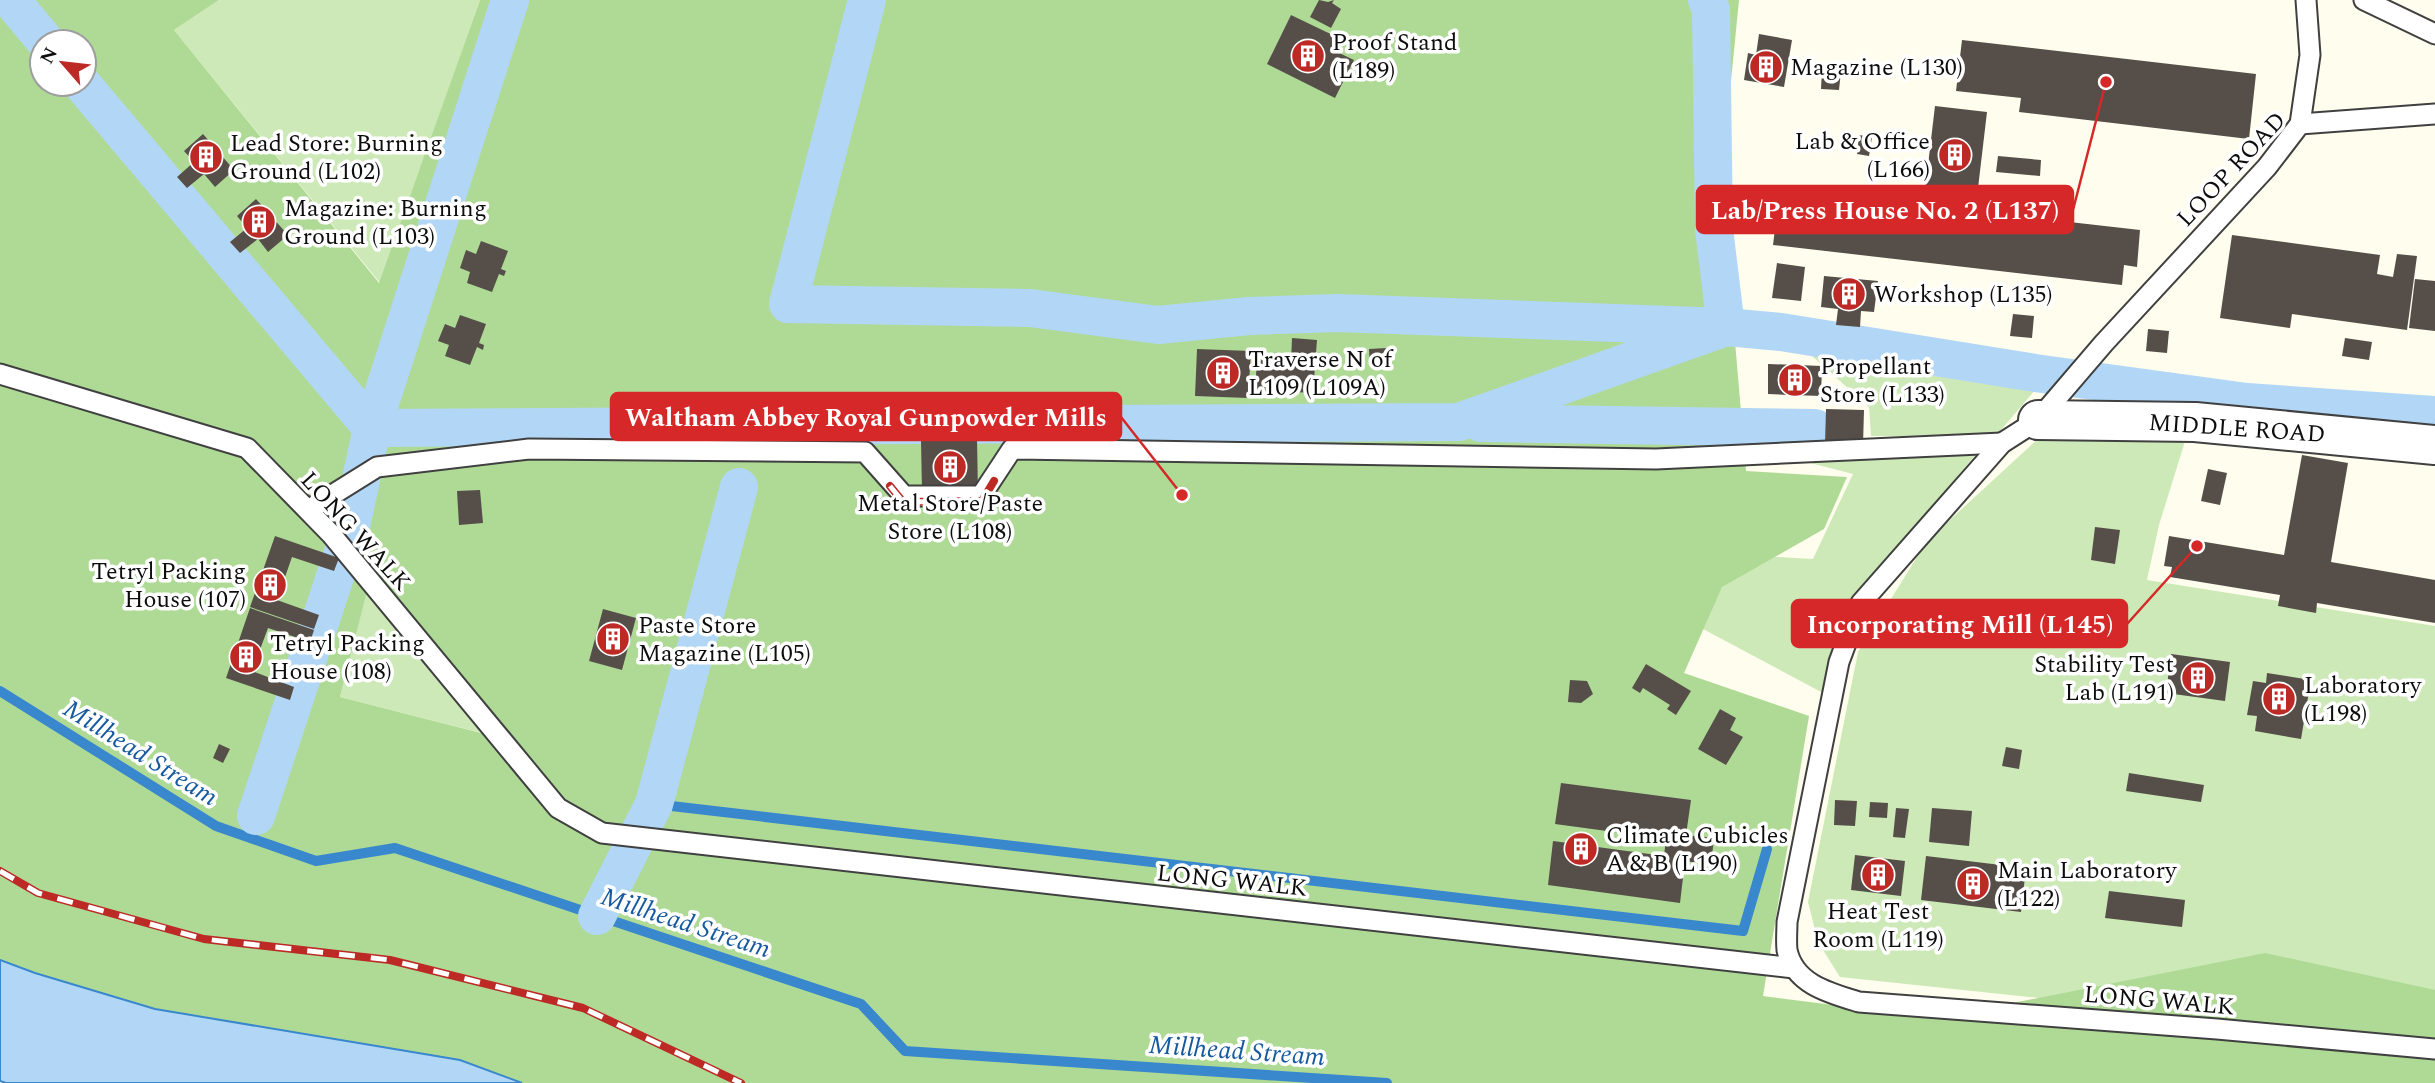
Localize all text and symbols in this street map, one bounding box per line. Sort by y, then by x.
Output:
place label: Proof Stand (L189) [1332,25,1457,89]
north arrow [28,28,98,98]
building icon: Proof Stand (L189) [1289,37,1327,75]
text: N [33,42,66,69]
building icon: Magazine (L130) [1747,48,1785,86]
place label: Magazine (L130) [1790,50,1963,86]
street label: LOOP ROAD [2169,104,2295,236]
place label: Lab & Office (L166) [1794,124,1930,188]
place label: Lead Store: Burning Ground (L102) [230,126,443,190]
building icon: Lab & Office (L166) [1936,136,1974,174]
building icon: Lead Store: Burning Ground (L102) [187,138,225,176]
callout: Lab/Press House No. 2 (L137) [1697,186,2073,233]
place label: Magazine: Burning Ground (L103) [284,191,487,255]
text: Lab/Press House No. 2 (L137) [1711,191,2059,231]
building icon: Magazine: Burning Ground (L103) [240,203,278,241]
building icon: Workshop (L135) [1830,275,1868,313]
place label: Workshop (L135) [1874,277,2053,313]
place label: Traverse N of L109 (L109A) [1248,342,1394,406]
place label: Propellant Store (L133) [1820,349,1945,413]
building icon: Traverse N of L109 (L109A) [1204,354,1242,392]
building icon: Propellant Store (L133) [1776,361,1814,399]
callout: Waltham Abbey Royal Gunpowder Mills [611,393,1121,440]
text: Waltham Abbey Royal Gunpowder Mills [625,398,1107,438]
street label: MIDDLE ROAD [2147,405,2327,453]
building icon: Metal Store/Paste Store (L108) [931,448,969,486]
street label: LONG WALK [291,464,419,600]
place label: Metal Store/Paste Store (L108) [857,486,1043,550]
place label: Tetryl Packing House (107) [91,554,246,618]
building icon: Tetryl Packing House (107) [251,566,289,604]
callout: Incorporating Mill (L145) [1792,600,2127,647]
text: Incorporating Mill (L145) [1807,605,2113,645]
place label: Paste Store Magazine (L105) [638,608,811,672]
building icon: Paste Store Magazine (L105) [594,620,632,658]
place label: Tetryl Packing House (108) [270,626,425,690]
building icon: Tetryl Packing House (108) [227,638,265,676]
place label: Stability Test Lab (L191) [2034,647,2174,711]
building icon: Stability Test Lab (L191) [2179,659,2217,697]
place label: Laboratory (L198) [2304,668,2423,732]
building icon: Laboratory (L198) [2260,680,2298,718]
water label: Millhead Stream [55,689,226,817]
place label: Climate Cubicles A & B (L190) [1606,818,1789,882]
building icon: Climate Cubicles A & B (L190) [1562,830,1600,868]
place label: Main Laboratory (L122) [1997,853,2178,917]
street label: LONG WALK [1155,855,1309,907]
building icon: Heat Test Room (L119) [1859,856,1897,894]
building icon: Main Laboratory (L122) [1954,865,1992,903]
water label: Millhead Stream [596,877,776,969]
place label: Heat Test Room (L119) [1812,894,1944,958]
street label: LONG WALK [2082,976,2236,1026]
water label: Millhead Stream [1148,1025,1326,1077]

